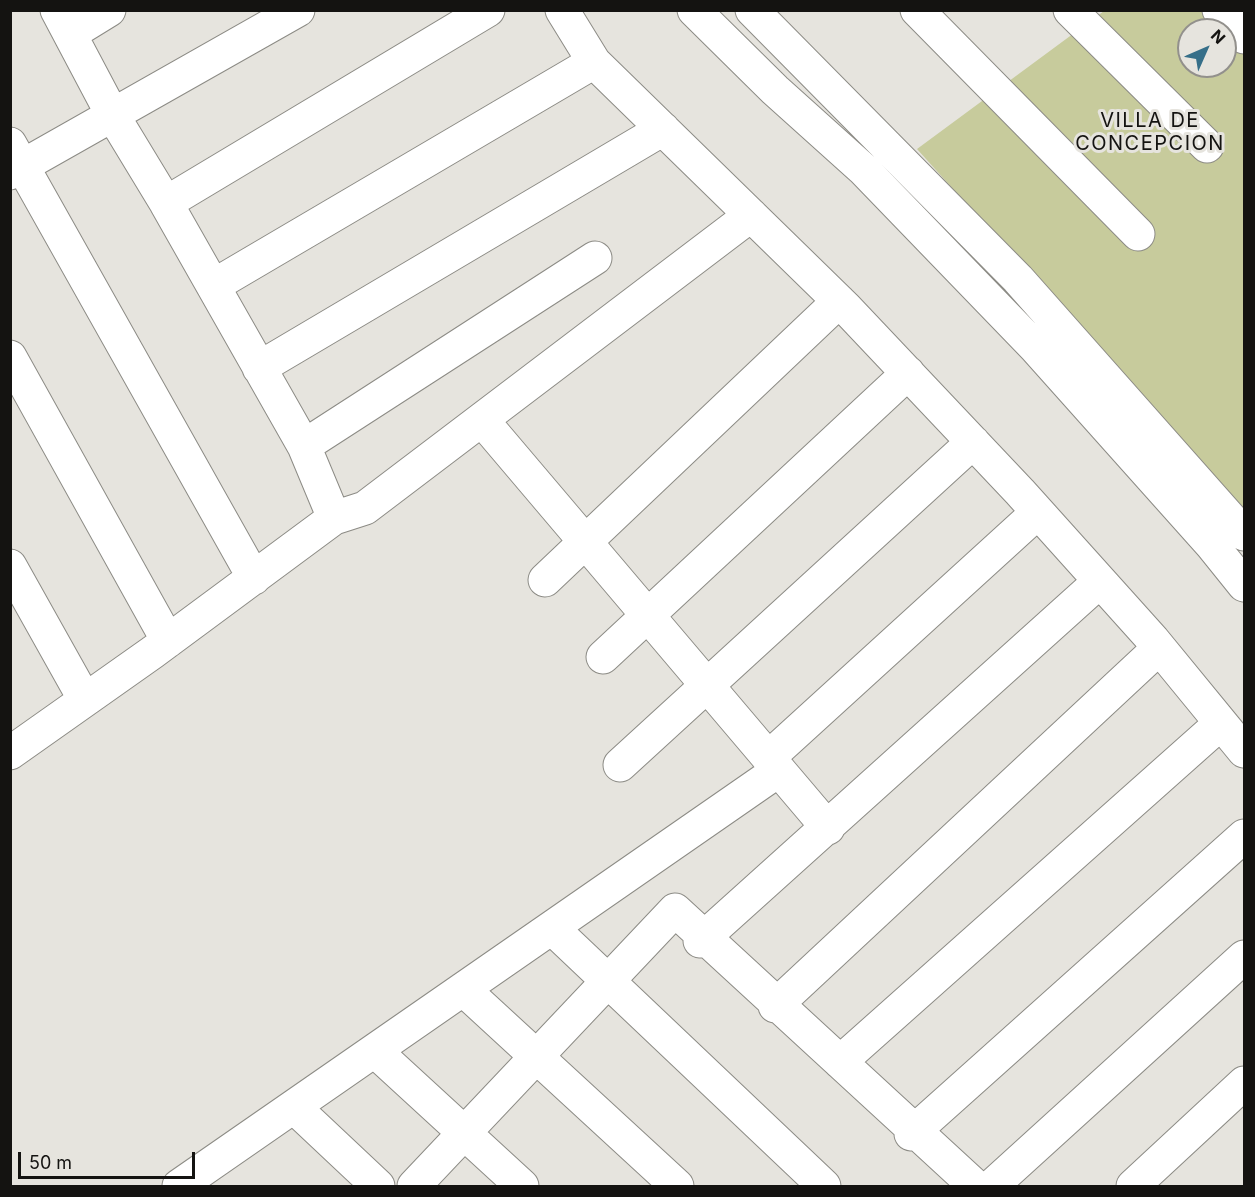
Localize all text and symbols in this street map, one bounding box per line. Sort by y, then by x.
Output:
north arrow [1177,18,1237,78]
text: N [1207,25,1230,48]
district label: VILLA DE CONCEPCION [1075,109,1225,156]
scale bar [21,1140,198,1178]
text: 50 m [29,1152,72,1173]

